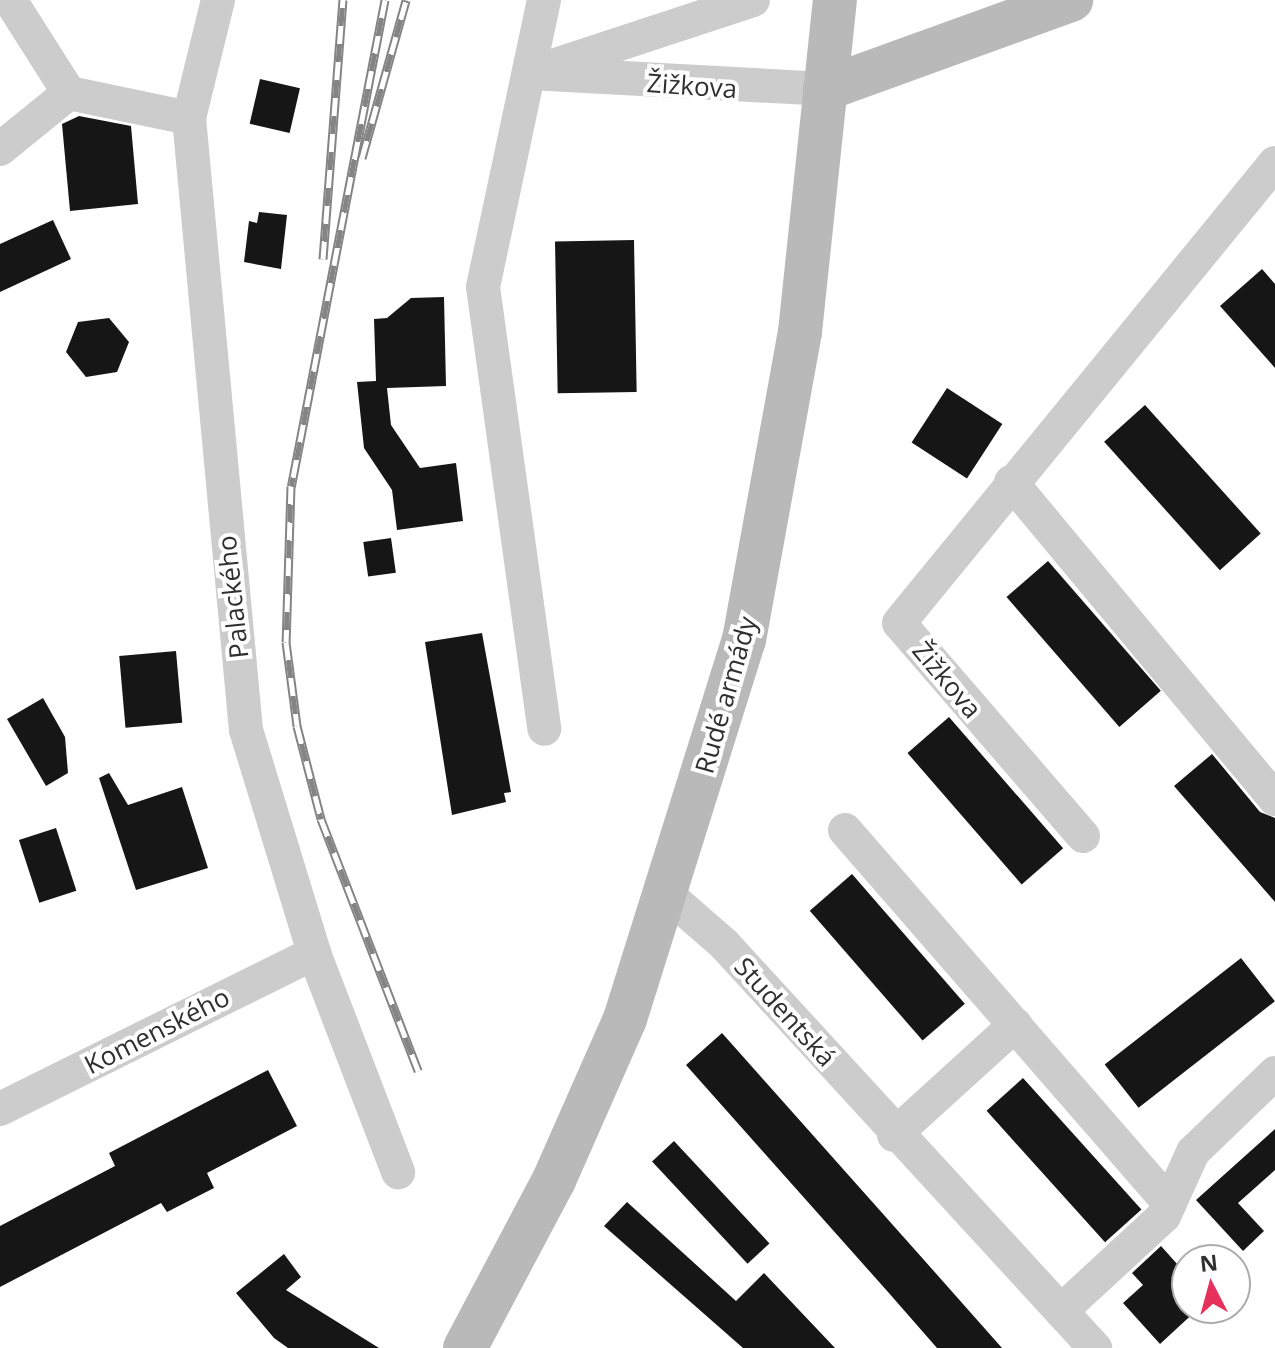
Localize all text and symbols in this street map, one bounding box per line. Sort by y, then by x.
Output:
street label: Žižkova [646,67,738,105]
street label: Palackého [211,534,255,660]
street label: Rudé armády [689,613,763,777]
street label: Žižkova [906,635,988,725]
street label: Studentská [728,951,842,1073]
street label: Komenského [79,981,235,1081]
north arrow [1171,1244,1251,1324]
text: N [1198,1246,1219,1278]

